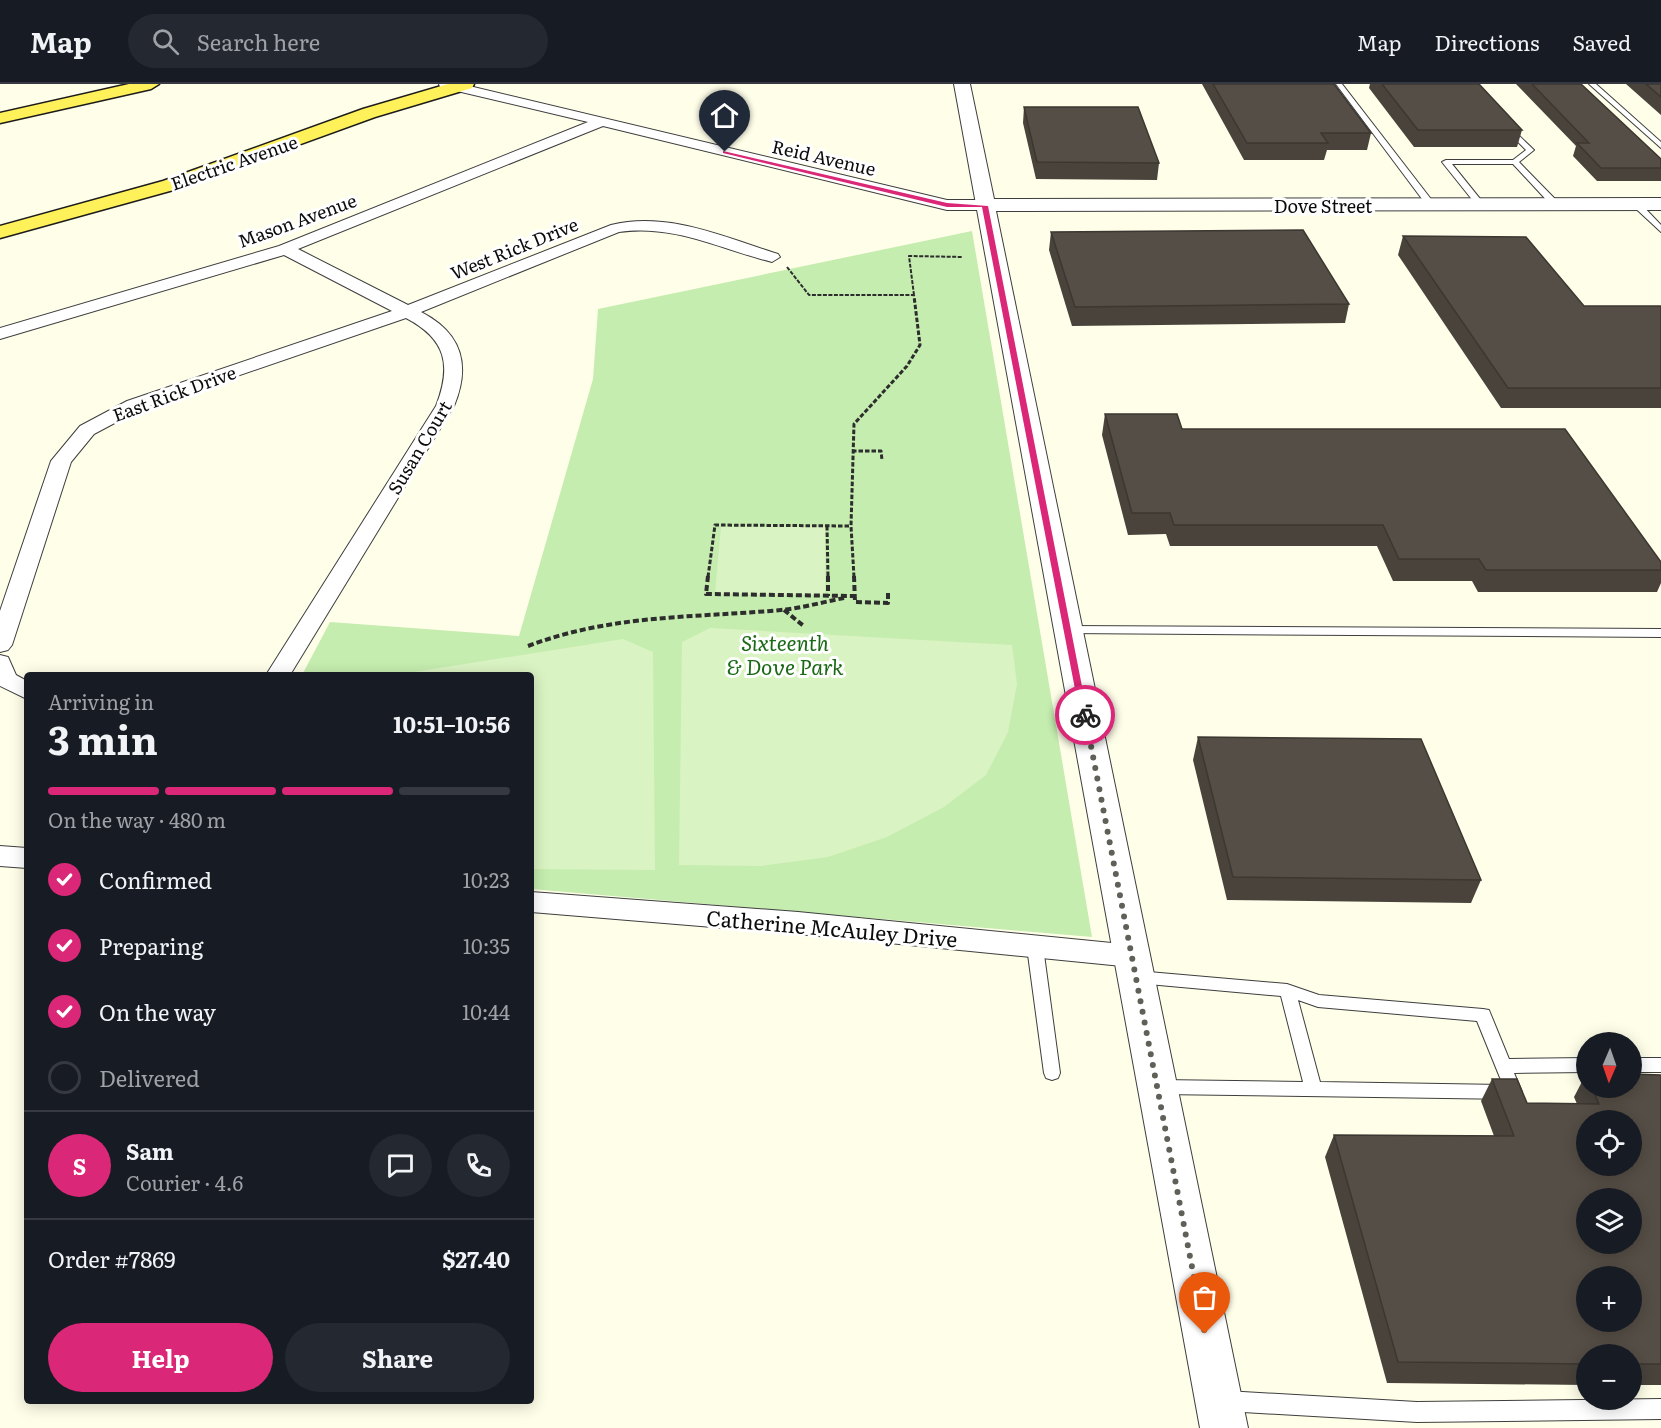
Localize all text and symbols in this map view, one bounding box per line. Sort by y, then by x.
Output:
search box [128,14,548,68]
text: Map [30,20,92,62]
icon: search [149,25,182,58]
text: Search here [197,25,320,58]
text: Map [1357,26,1402,57]
text: Directions [1435,26,1540,57]
text: Saved [1573,26,1631,57]
pin [699,90,750,152]
icon: home [708,99,741,132]
street label: Electric Avenue [167,128,301,196]
street label: Reid Avenue [769,132,879,182]
street label: Mason Avenue [234,186,360,254]
street label: Dove Street [1274,192,1373,219]
street label: West Rick Drive [446,210,582,286]
street label: East Rick Drive [109,358,239,428]
street label: Susan Court [380,394,458,499]
park label: Sixteenth & Dove Park [726,626,844,681]
courier [1055,685,1115,745]
text: Arriving in [48,686,154,716]
icon: bike [1069,699,1102,732]
text: 10:51–10:56 [393,707,510,740]
text: 3 min [48,709,158,767]
text: On the way · 480 m [48,804,226,834]
icon: check [48,863,81,896]
text: Confirmed [99,863,212,896]
text: 10:23 [463,864,510,894]
street label: Catherine McAuley Drive [705,901,959,953]
icon: check [48,929,81,962]
text: Preparing [99,929,203,962]
text: 10:35 [463,930,510,960]
icon: check [48,995,81,1028]
text: On the way [99,995,216,1028]
text: 10:44 [462,996,510,1026]
north arrow [1576,1032,1642,1098]
map controls [1576,1032,1642,1410]
text: Delivered [99,1061,200,1094]
button: locate [1576,1110,1642,1176]
text: Sam [126,1134,174,1167]
button: chat [369,1134,432,1197]
button: phone [447,1134,510,1197]
text: S [73,1149,86,1182]
text: Courier · 4.6 [126,1167,243,1197]
button: layers [1576,1188,1642,1254]
text: Order #7869 [48,1242,176,1275]
text: $27.40 [442,1242,510,1275]
button: + [1576,1266,1642,1332]
pin [1179,1272,1230,1334]
icon: bag [1188,1281,1221,1314]
button: Help [48,1323,273,1392]
button: Share [285,1323,510,1392]
button: − [1576,1344,1642,1410]

